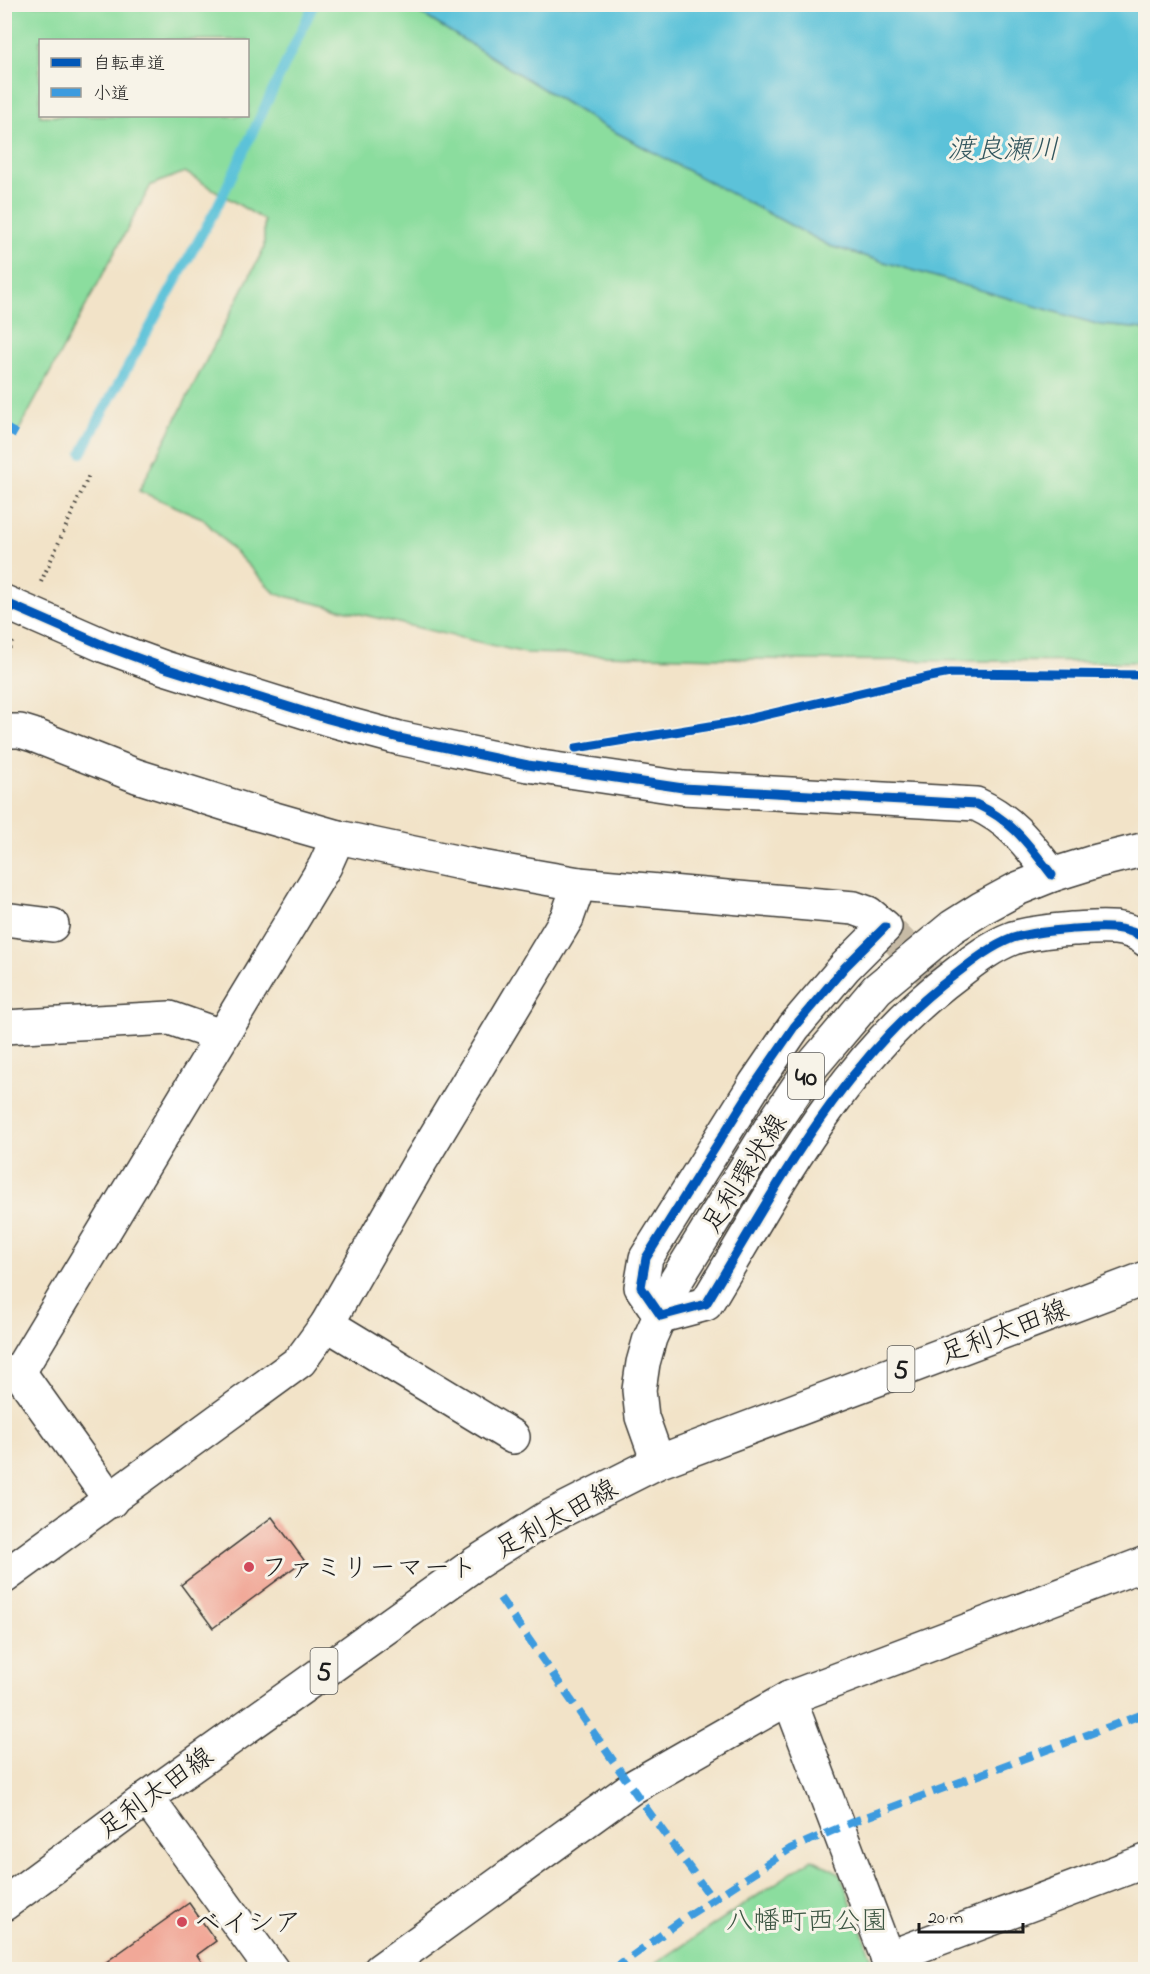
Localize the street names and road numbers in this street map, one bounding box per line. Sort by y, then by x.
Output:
road number: 40 [788,1053,824,1099]
street label: 足利環状線 [694,1107,798,1242]
street label: 足利太田線 [935,1291,1075,1376]
road number: 5 [888,1346,914,1392]
street label: 足利太田線 [489,1470,626,1570]
road number: 5 [310,1648,338,1694]
street label: 足利太田線 [90,1739,223,1849]

